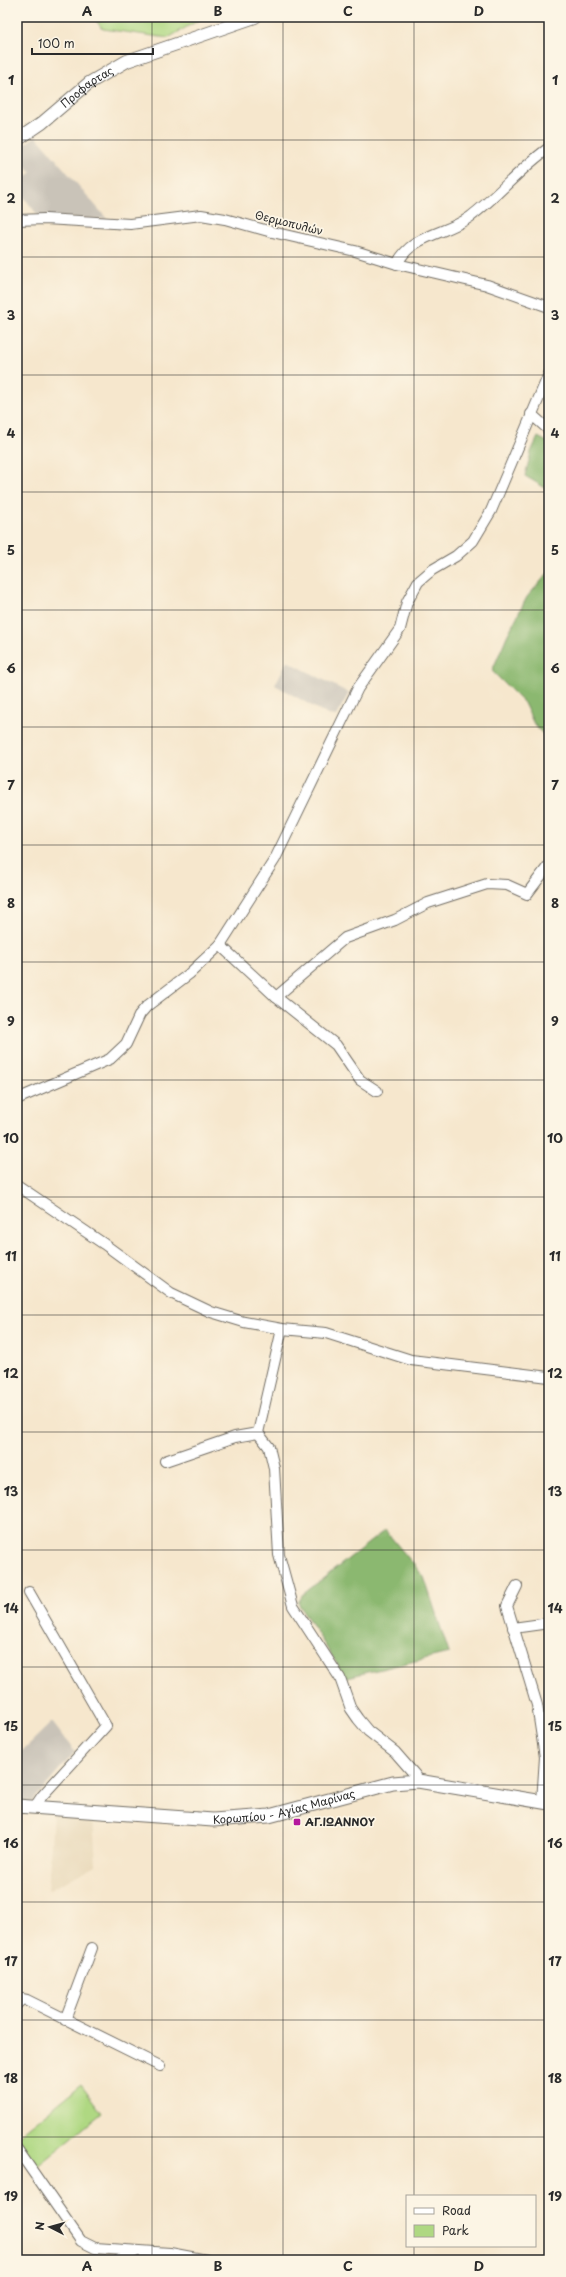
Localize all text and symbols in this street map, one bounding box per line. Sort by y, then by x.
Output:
text: A [82,1,92,20]
text: B [214,1,223,20]
text: C [343,1,353,20]
text: D [474,1,484,20]
scale bar [32,30,153,56]
text: 100 m [38,34,75,52]
street label: Προφαρτας [57,62,117,112]
text: 1 [8,70,14,89]
text: 1 [552,70,558,89]
text: 2 [6,188,16,207]
text: 2 [550,188,560,207]
street label: Θερμοπυλών [253,206,325,239]
text: 3 [7,305,16,324]
text: 3 [551,305,560,324]
text: 4 [7,423,16,442]
text: 4 [551,423,560,442]
text: 5 [7,540,15,559]
text: 5 [551,540,559,559]
text: 6 [6,658,16,677]
text: 6 [550,658,560,677]
text: 7 [7,775,15,794]
text: 7 [551,775,559,794]
text: 8 [7,893,15,912]
text: 8 [551,893,559,912]
text: 9 [7,1011,15,1030]
text: 9 [551,1011,559,1030]
text: 10 [3,1128,19,1147]
text: 10 [547,1128,563,1147]
text: 11 [5,1246,17,1265]
text: 11 [549,1246,561,1265]
text: 12 [3,1363,19,1382]
text: 12 [547,1363,563,1382]
text: 13 [4,1481,19,1500]
text: 13 [548,1481,563,1500]
text: 14 [3,1598,19,1617]
text: 14 [547,1598,563,1617]
text: 15 [4,1716,18,1735]
text: 15 [548,1716,562,1735]
street label: Κορωπίου - Αγίας Μαρίνας [212,1784,357,1828]
place label: ΑΓ.ΙΩΑΝΝΟΥ [305,1813,375,1830]
marker: ΑΓ.ΙΩΑΝΝΟΥ [292,1817,302,1827]
text: 16 [3,1833,19,1852]
text: 16 [547,1833,563,1852]
text: 17 [4,1951,18,1970]
text: 17 [548,1951,562,1970]
text: 18 [4,2068,18,2087]
text: 18 [548,2068,562,2087]
text: 19 [4,2186,18,2205]
text: 19 [548,2186,562,2205]
legend [406,2195,536,2247]
text: Road [442,2201,471,2219]
north arrow [30,2207,70,2247]
text: N [31,2220,48,2231]
text: Park [442,2221,469,2239]
text: A [82,2256,92,2275]
text: B [214,2256,223,2275]
text: C [343,2256,353,2275]
text: D [474,2256,484,2275]

